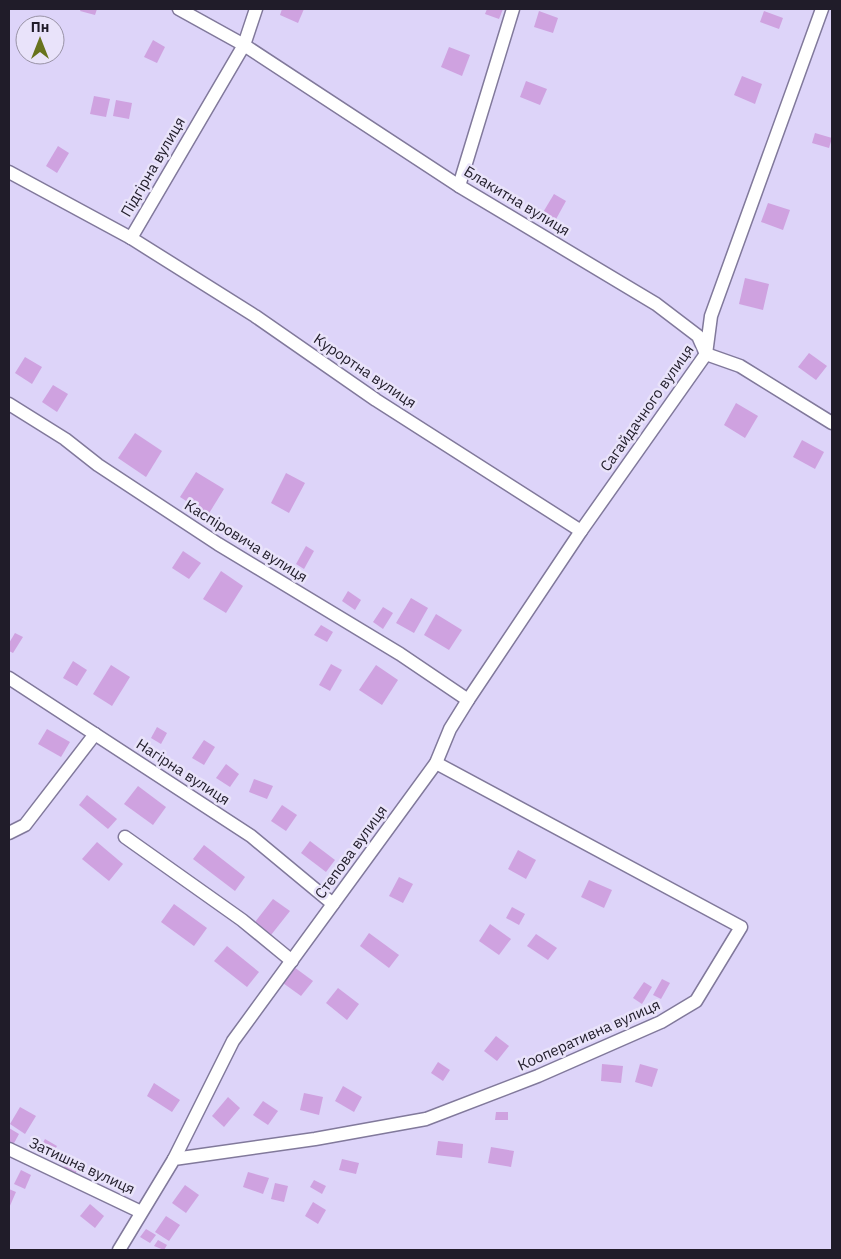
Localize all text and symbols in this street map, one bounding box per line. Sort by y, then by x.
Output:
north arrow [15,15,65,65]
text: Пн [31,18,49,36]
street label: Підгірна вулиця [116,113,189,220]
street label: Блакитна вулиця [461,161,574,240]
street label: Курортна вулиця [310,329,420,412]
street label: Сагайдачного вулиця [596,341,698,475]
street label: Каспіровича вулиця [181,495,311,586]
street label: Нагірна вулиця [133,734,234,809]
street label: Степова вулиця [310,801,391,902]
street label: Кооперативна вулиця [515,995,663,1075]
street label: Затишна вулиця [26,1133,138,1198]

